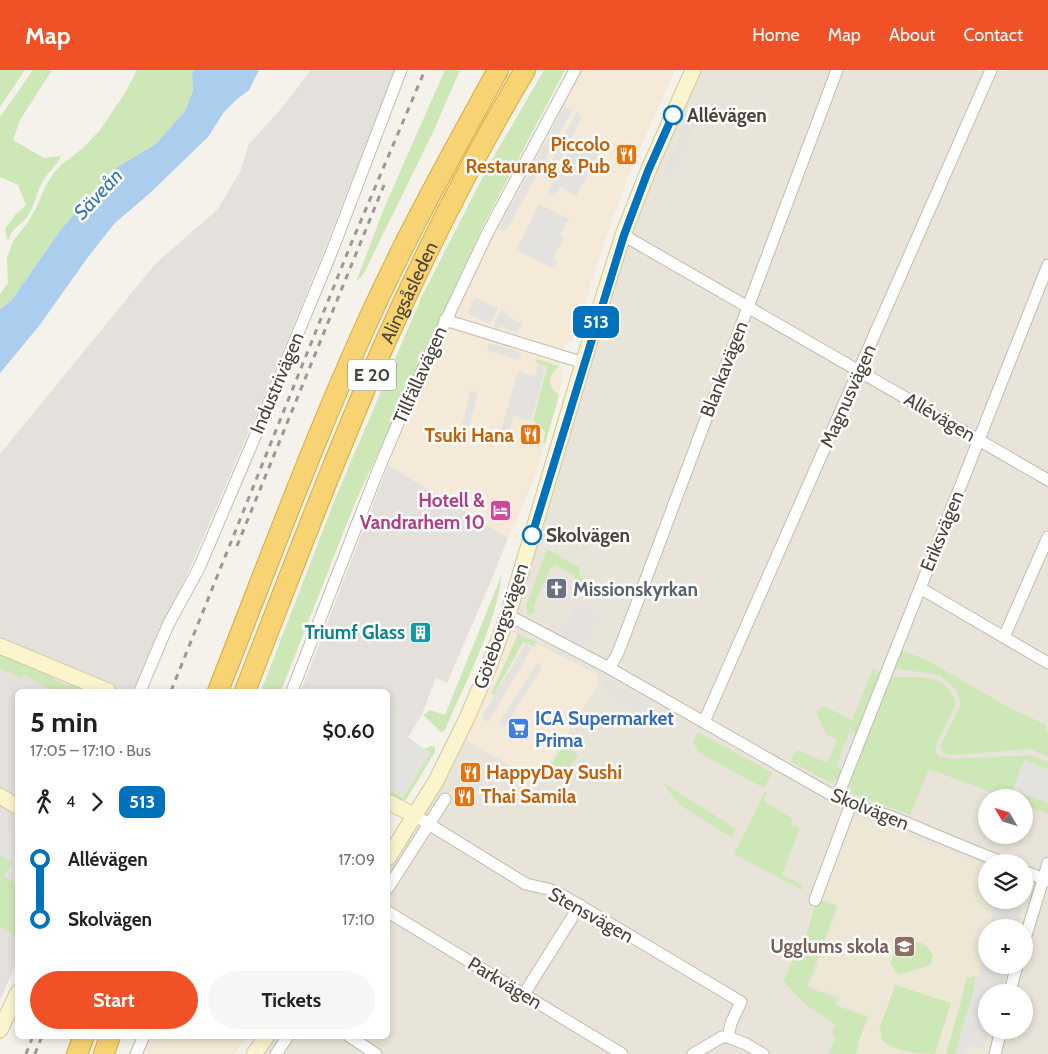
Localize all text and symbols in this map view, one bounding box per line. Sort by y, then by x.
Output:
text: Map [25,21,71,50]
text: Home [752,24,800,46]
text: Map [828,24,861,46]
text: About [889,24,935,46]
text: Contact [963,24,1023,46]
place label: Allévägen [687,104,767,127]
marker: Allévägen [663,105,683,125]
place label: Piccolo Restaurang & Pub [466,133,610,178]
restaurant icon: Piccolo Restaurang & Pub [614,143,638,167]
water label: Säveån [69,164,127,224]
street label: Alingsåsleden [375,238,442,347]
line badge: 513 [567,306,625,338]
text: 513 [583,311,609,333]
street label: Blankavägen [695,318,753,420]
street label: Tillfällavägen [388,323,452,427]
street label: Industrivägen [245,329,309,437]
street label: Magnusvägen [815,341,881,451]
road number: E 20 [348,360,396,390]
street label: Allévägen [900,387,980,447]
restaurant icon: Tsuki Hana [518,423,542,447]
place label: Tsuki Hana [425,424,515,447]
street label: Eriksvägen [915,487,969,575]
place label: Hotell & Vandrarhem 10 [360,489,485,534]
hotel icon: Hotell & Vandrarhem 10 [489,499,513,523]
place label: Skolvägen [546,524,630,547]
marker: Skolvägen [522,525,542,545]
street label: Göteborgsvägen [469,560,533,692]
church icon: Missionskyrkan [545,577,569,601]
place label: Missionskyrkan [573,578,698,601]
building icon: Triumf Glass [409,620,433,644]
place label: Triumf Glass [305,621,405,644]
text: 5 min [30,705,98,739]
place label: ICA Supermarket Prima [535,707,674,752]
supermarket icon: ICA Supermarket Prima [507,717,531,741]
text: $0.60 [322,720,375,743]
text: 17:05 – 17:10 · Bus [30,741,151,760]
restaurant icon: HappyDay Sushi [458,760,482,784]
place label: HappyDay Sushi [486,761,622,784]
street label: Skolvägen [828,783,912,835]
restaurant icon: Thai Samila [453,784,477,808]
place label: Thai Samila [481,785,577,808]
icon: walk [30,788,58,816]
icon: forward [83,788,111,816]
north arrow [978,789,1032,844]
map controls [978,789,1033,1039]
text: 513 [129,791,155,813]
text: 4 [66,792,75,811]
text: Allévägen [68,848,148,871]
text: 17:09 [338,850,375,869]
button: layers [978,854,1033,909]
street label: Stensvägen [545,882,637,948]
text: Skolvägen [68,908,152,931]
text: 17:10 [342,910,375,929]
button: + [978,919,1033,974]
school or university icon: Ugglums skola [893,934,917,958]
place label: Ugglums skola [770,935,890,958]
street label: Parkvägen [464,952,546,1014]
button: Start [30,971,198,1029]
button: Tickets [208,971,375,1029]
button: − [978,984,1033,1039]

